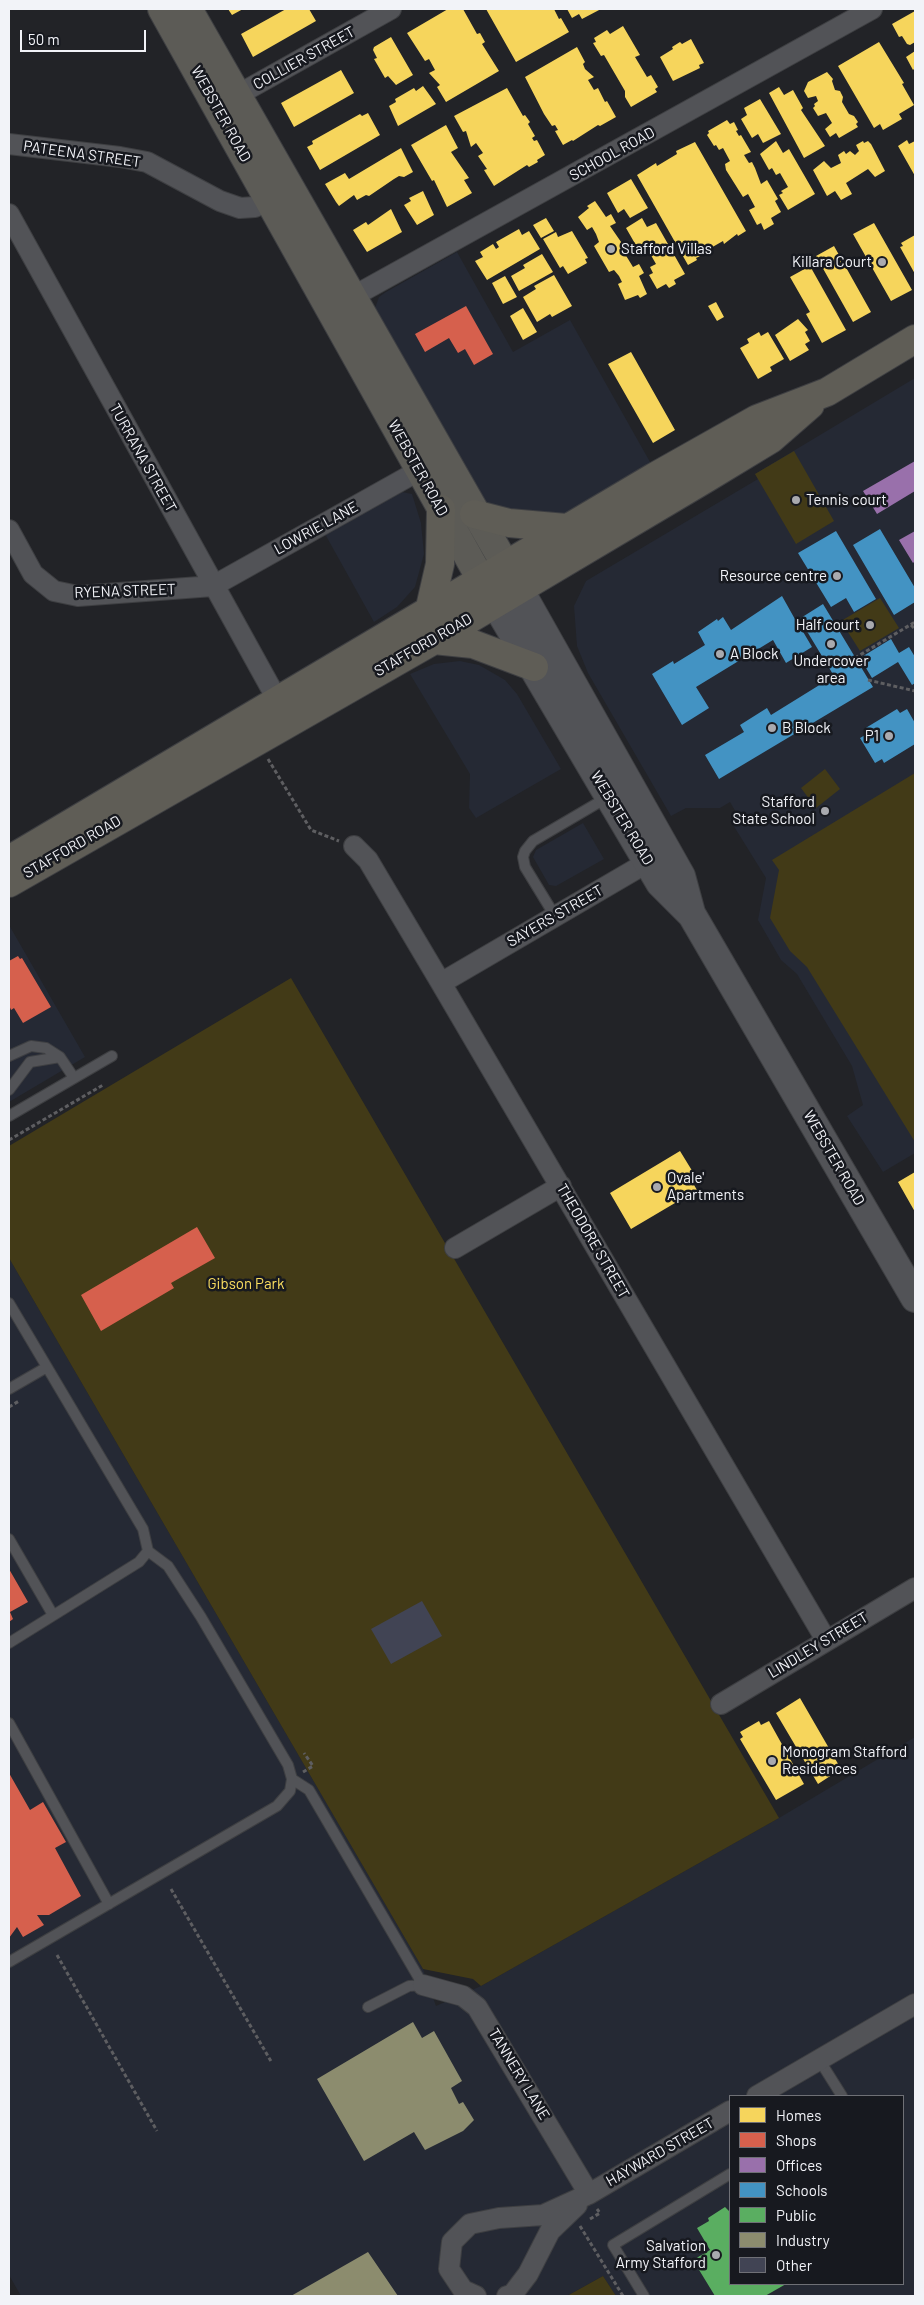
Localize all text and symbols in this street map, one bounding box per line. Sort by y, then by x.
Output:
scale bar [22,20,149,52]
street label: COLLIER STREET [250,23,358,93]
text: 50 m [28,30,60,48]
street label: WEBSTER ROAD [187,63,255,165]
street label: SCHOOL ROAD [566,123,658,185]
street label: PATEENA STREET [22,137,142,171]
place label: Stafford Villas [621,240,712,258]
marker: Stafford Villas [605,243,617,255]
place label: Killara Court [792,253,872,271]
marker: Killara Court [876,256,888,268]
street label: TURRANA STREET [106,401,180,515]
street label: WEBSTER ROAD [384,417,452,519]
place label: Tennis court [806,491,887,509]
marker: Tennis court [790,494,802,506]
street label: LOWRIE LANE [271,498,361,558]
place label: Resource centre [720,567,827,585]
marker: Resource centre [831,570,843,582]
street label: RYENA STREET [74,580,176,602]
street label: STAFFORD ROAD [371,610,475,680]
place label: Half court [796,616,860,634]
marker: Half court [864,619,876,631]
marker: Undercover area [825,638,837,650]
place label: A Block [730,645,778,663]
marker: A Block [714,648,726,660]
place label: Undercover area [793,652,869,687]
place label: B Block [782,719,831,737]
marker: B Block [766,722,778,734]
place label: P1 [865,727,879,745]
marker: P1 [883,730,895,742]
street label: WEBSTER ROAD [587,768,657,868]
place label: Stafford State School [733,793,815,828]
marker: Stafford State School [819,805,831,817]
street label: STAFFORD ROAD [20,812,124,882]
street label: SAYERS STREET [504,881,606,951]
street label: WEBSTER ROAD [800,1107,868,1209]
place label: Ovale' Apartments [667,1169,744,1204]
street label: THEODORE STREET [553,1180,633,1302]
marker: Ovale' Apartments [651,1181,663,1193]
park label: Gibson Park [207,1275,285,1293]
street label: LINDLEY STREET [765,1608,871,1682]
place label: Monogram Stafford Residences [782,1743,907,1778]
marker: Monogram Stafford Residences [766,1755,778,1767]
street label: TANNERY LANE [485,2025,553,2123]
legend [729,2095,904,2285]
text: Homes [776,2106,821,2124]
street label: HAYWARD STREET [603,2114,717,2190]
text: Shops [776,2131,816,2149]
text: Offices [776,2156,822,2174]
text: Schools [776,2181,828,2199]
text: Public [776,2206,816,2224]
text: Industry [776,2231,830,2249]
place label: Salvation Army Stafford [616,2237,706,2272]
marker: Salvation Army Stafford [710,2249,722,2261]
text: Other [776,2256,812,2274]

